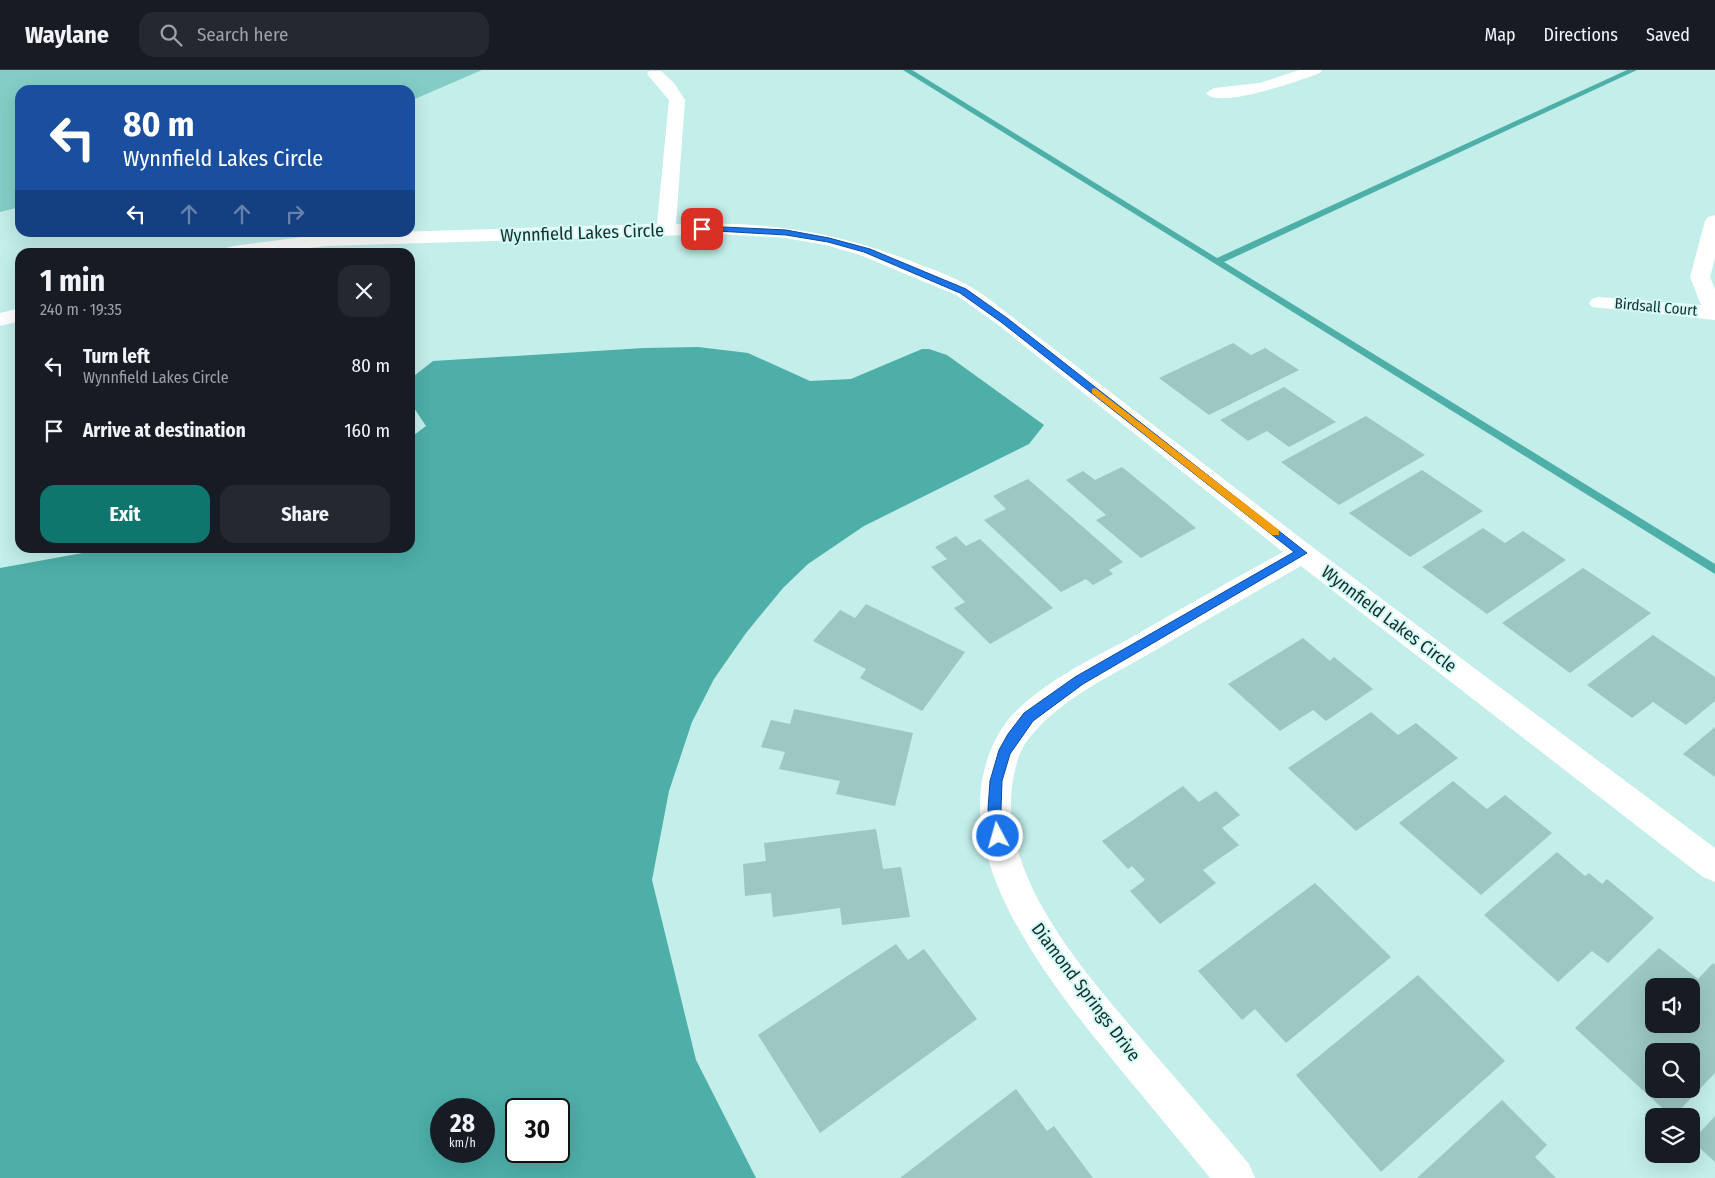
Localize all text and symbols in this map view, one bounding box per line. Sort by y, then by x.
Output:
search box [139,12,489,57]
text: Waylane [25,21,109,49]
icon: search [157,21,185,49]
text: Search here [197,23,288,46]
text: Map [1484,24,1516,46]
text: Directions [1544,24,1618,46]
text: Saved [1646,24,1690,46]
text: 80 m [123,103,195,145]
icon: left [40,105,105,170]
text: Wynnfield Lakes Circle [123,145,323,172]
icon: left [122,200,150,228]
icon: ahead [175,200,203,228]
icon: ahead [228,200,256,228]
icon: right [281,200,309,228]
pin [681,208,723,250]
icon: arrive [688,215,716,243]
street label: Wynnfield Lakes Circle [500,219,664,247]
text: 1 min [40,263,105,299]
button: close [338,265,390,317]
street label: Birdsall Court [1614,294,1698,320]
text: 240 m · 19:35 [40,300,122,319]
text: Turn left [83,345,150,368]
icon: left [40,352,68,380]
text: 80 m [352,354,390,377]
text: Wynnfield Lakes Circle [83,368,229,387]
icon: arrive [40,417,68,445]
text: Arrive at destination [83,419,246,442]
text: 160 m [344,419,390,442]
button: Exit [40,485,210,543]
button: Share [220,485,390,543]
street label: Wynnfield Lakes Circle [1317,561,1461,677]
position arrow [971,809,1023,861]
street label: Diamond Springs Drive [1027,918,1145,1066]
map controls [1645,978,1700,1163]
button: sound [1645,978,1700,1033]
button: search [1645,1043,1700,1098]
speed limit sign: 30 [505,1098,570,1163]
button: layers [1645,1108,1700,1163]
text: 28 [450,1109,475,1139]
text: km/h [449,1136,476,1150]

